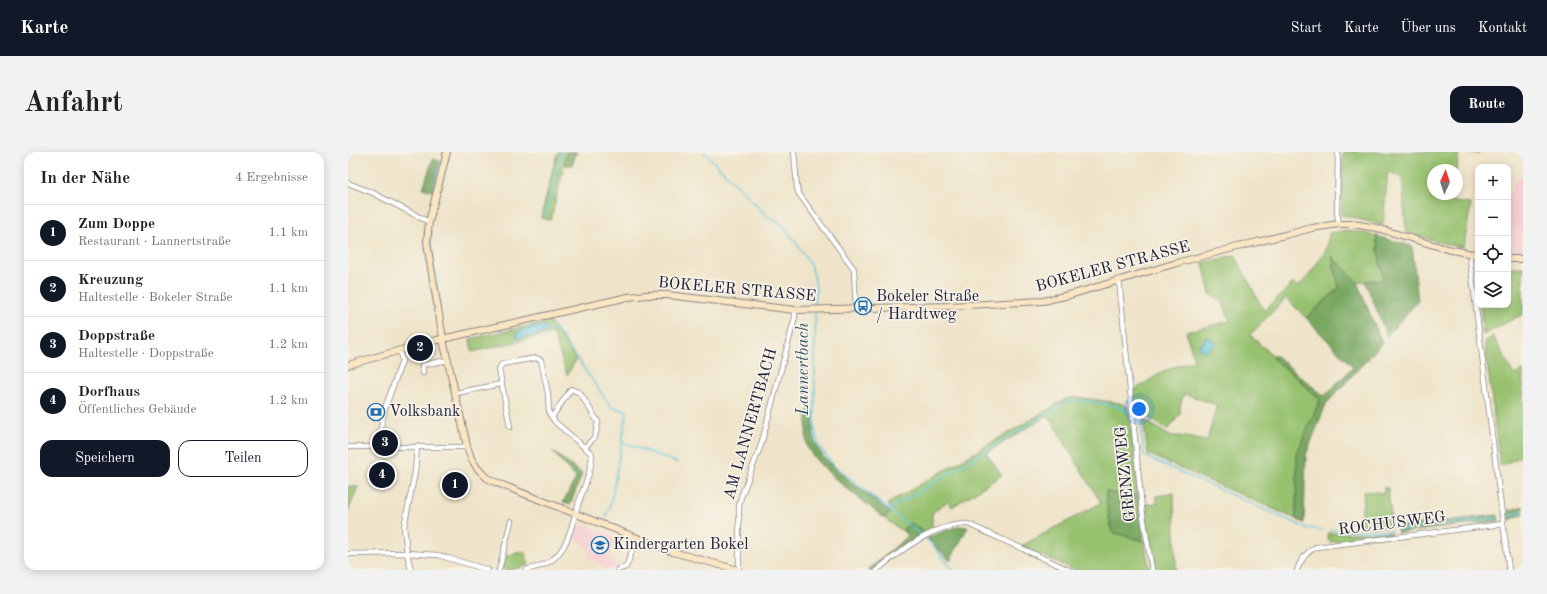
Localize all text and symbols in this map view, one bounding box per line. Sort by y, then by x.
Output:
text: Karte [20,19,68,38]
text: Start [1291,21,1322,35]
text: Karte [1344,21,1379,35]
text: Über uns [1401,21,1456,35]
text: Kontakt [1478,21,1527,35]
button: Route [1450,86,1523,123]
text: Anfahrt [24,90,123,118]
north arrow [1427,164,1463,200]
map controls [1475,164,1511,308]
button: + [1475,164,1511,200]
text: In der Nähe [40,170,130,187]
text: 4 Ergebnisse [235,171,308,184]
button: − [1475,200,1511,236]
text: Zum Doppe [78,217,155,232]
text: 1 [49,226,57,239]
text: 1.1 km [269,226,308,239]
text: Restaurant · Lannertstraße [78,235,231,248]
button: locate [1475,236,1511,272]
street label: BOKELER STRASSE [1034,239,1192,295]
button: layers [1475,272,1511,308]
text: Kreuzung [78,273,143,288]
street label: BOKELER STRASSE [657,275,817,305]
text: 2 [49,282,57,295]
text: 1.1 km [269,282,308,295]
place label: Bokeler Straße / Hardtweg [876,289,979,323]
text: Haltestelle · Bokeler Straße [78,291,233,304]
bus stop icon: Bokeler Straße / Hardtweg [853,296,873,316]
water label: Lannertbach [795,322,812,417]
text: Doppstraße [78,329,155,344]
pin: 2 [407,333,433,363]
text: 3 [49,338,57,351]
text: 1.2 km [269,338,308,351]
street label: AM LANNERTBACH [722,346,780,502]
text: Haltestelle · Doppstraße [78,347,214,360]
text: Dorfhaus [78,385,140,400]
text: 4 [49,394,57,407]
text: 1.2 km [269,394,308,407]
your location [1129,399,1149,419]
bank icon: Volksbank [366,402,386,422]
text: Öffentliches Gebäude [78,403,196,416]
place label: Volksbank [389,404,460,420]
street label: GRENZWEG [1113,425,1139,523]
pin: 3 [372,428,398,458]
button: Speichern [40,440,170,477]
button: Teilen [178,440,308,477]
pin: 4 [369,460,395,490]
pin: 1 [442,470,468,500]
street label: ROCHUSWEG [1337,509,1447,539]
school or university icon: Kindergarten Bokel [590,535,610,555]
place label: Kindergarten Bokel [613,537,749,553]

